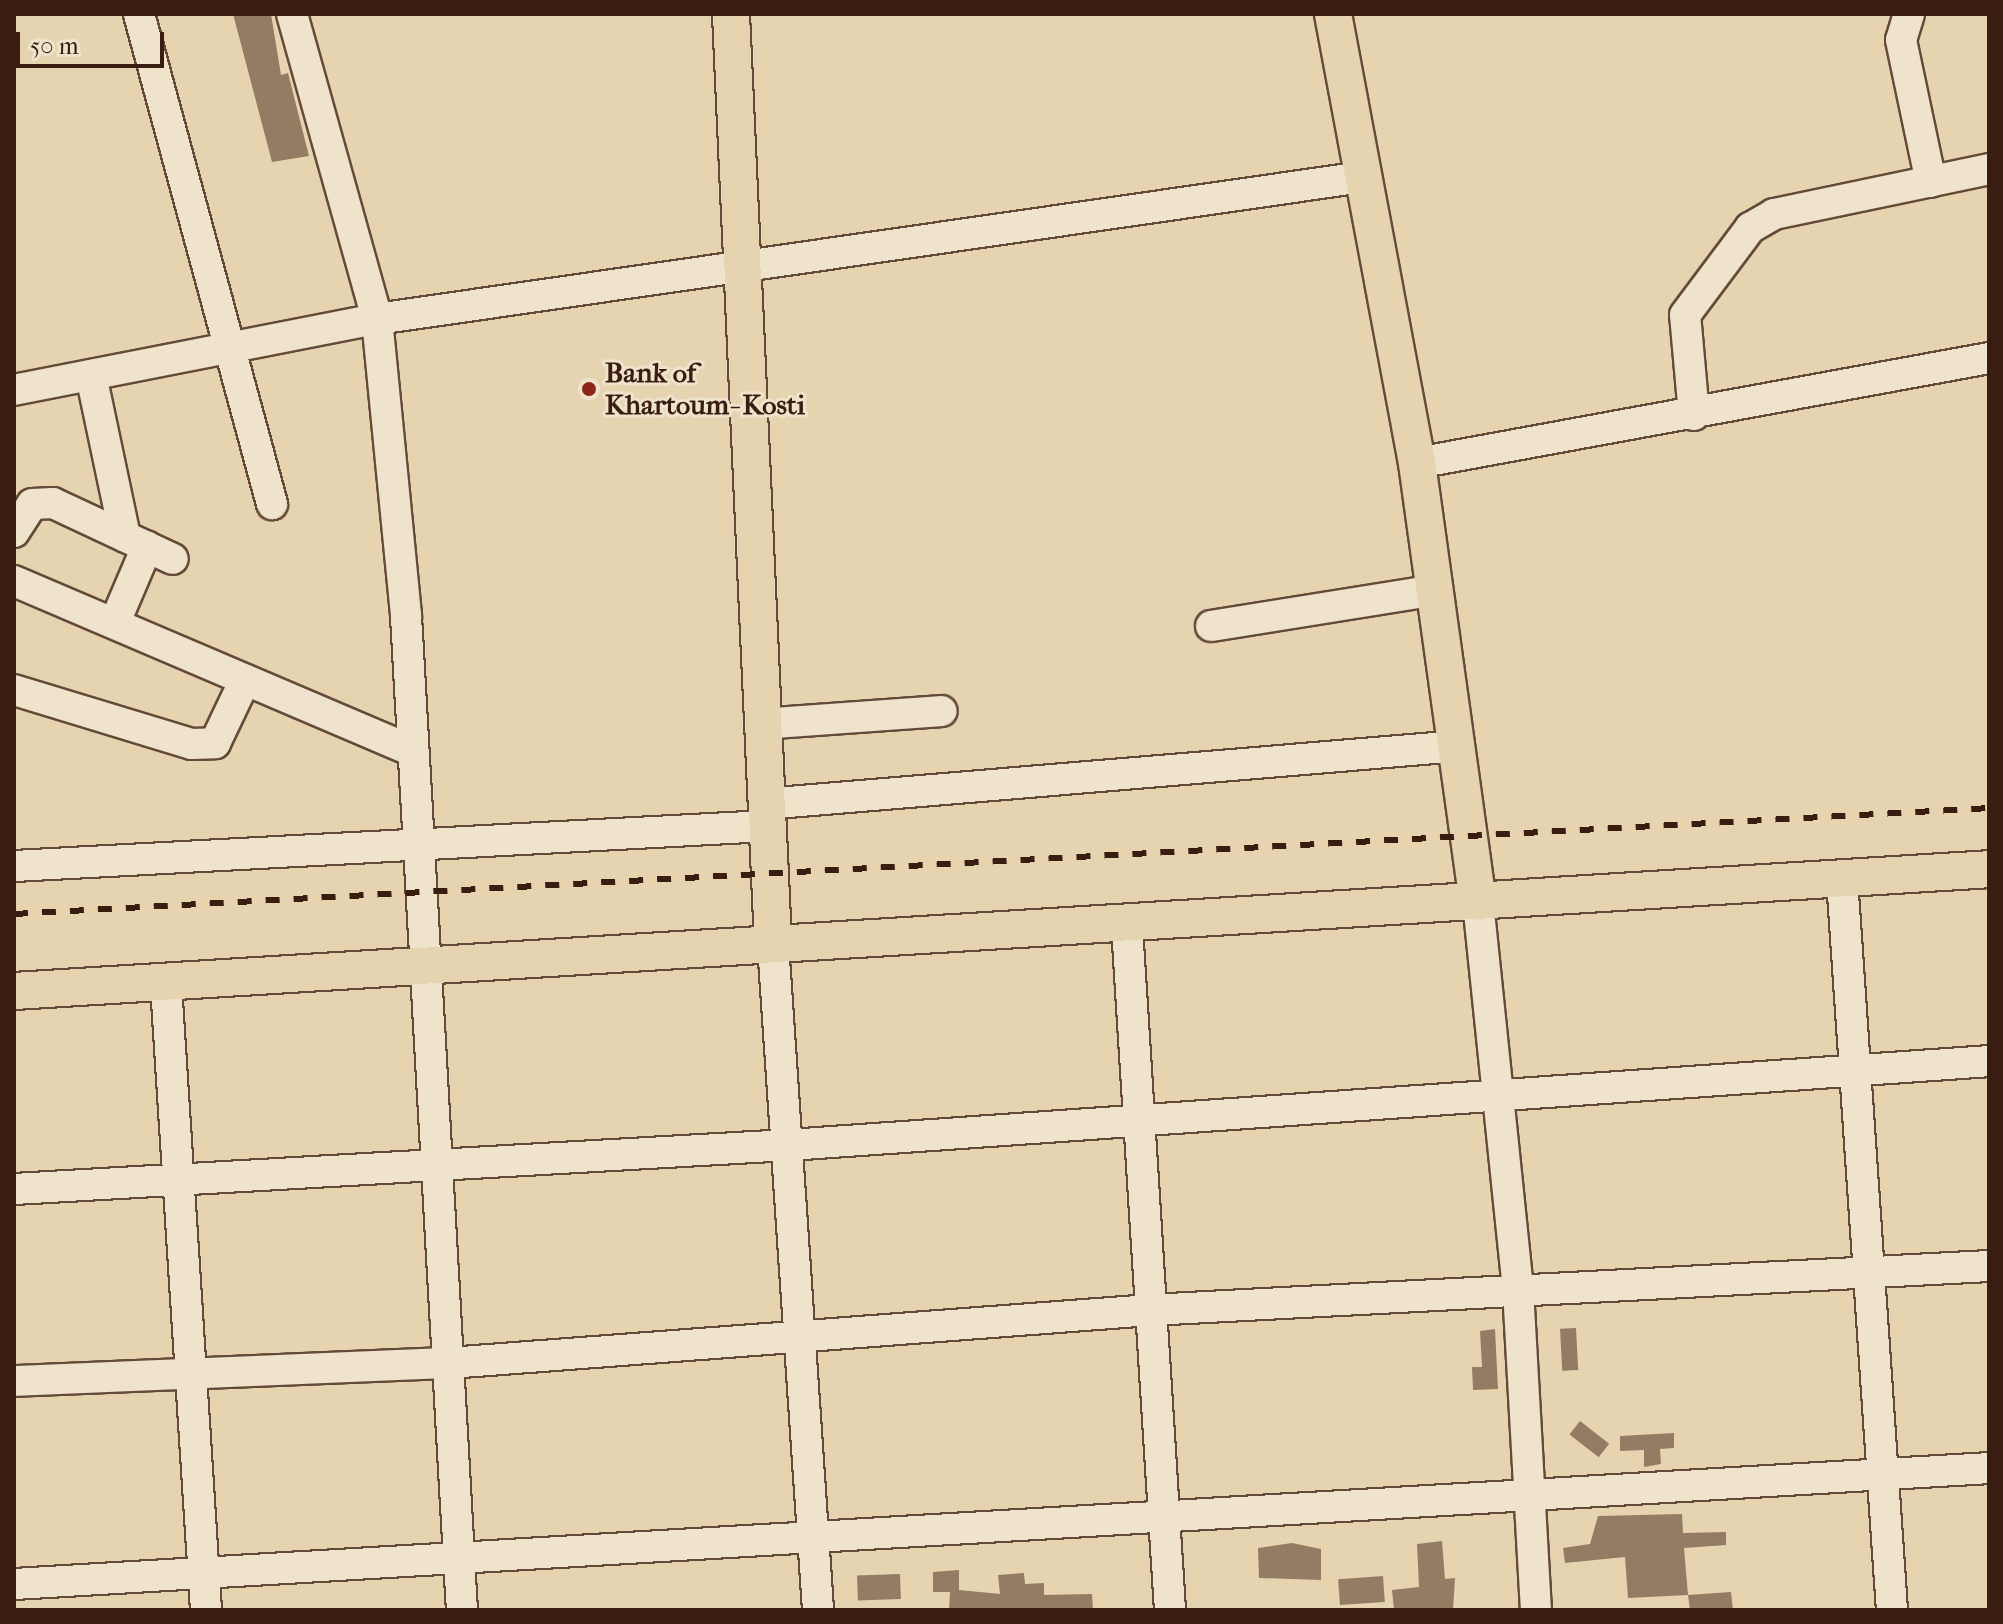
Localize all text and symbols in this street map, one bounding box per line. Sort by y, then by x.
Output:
scale bar [20,16,168,66]
text: 50 m [30,32,79,60]
place label: Bank of Khartoum- Kosti [605,356,805,422]
marker: Bank of Khartoum- Kosti [580,380,598,398]

